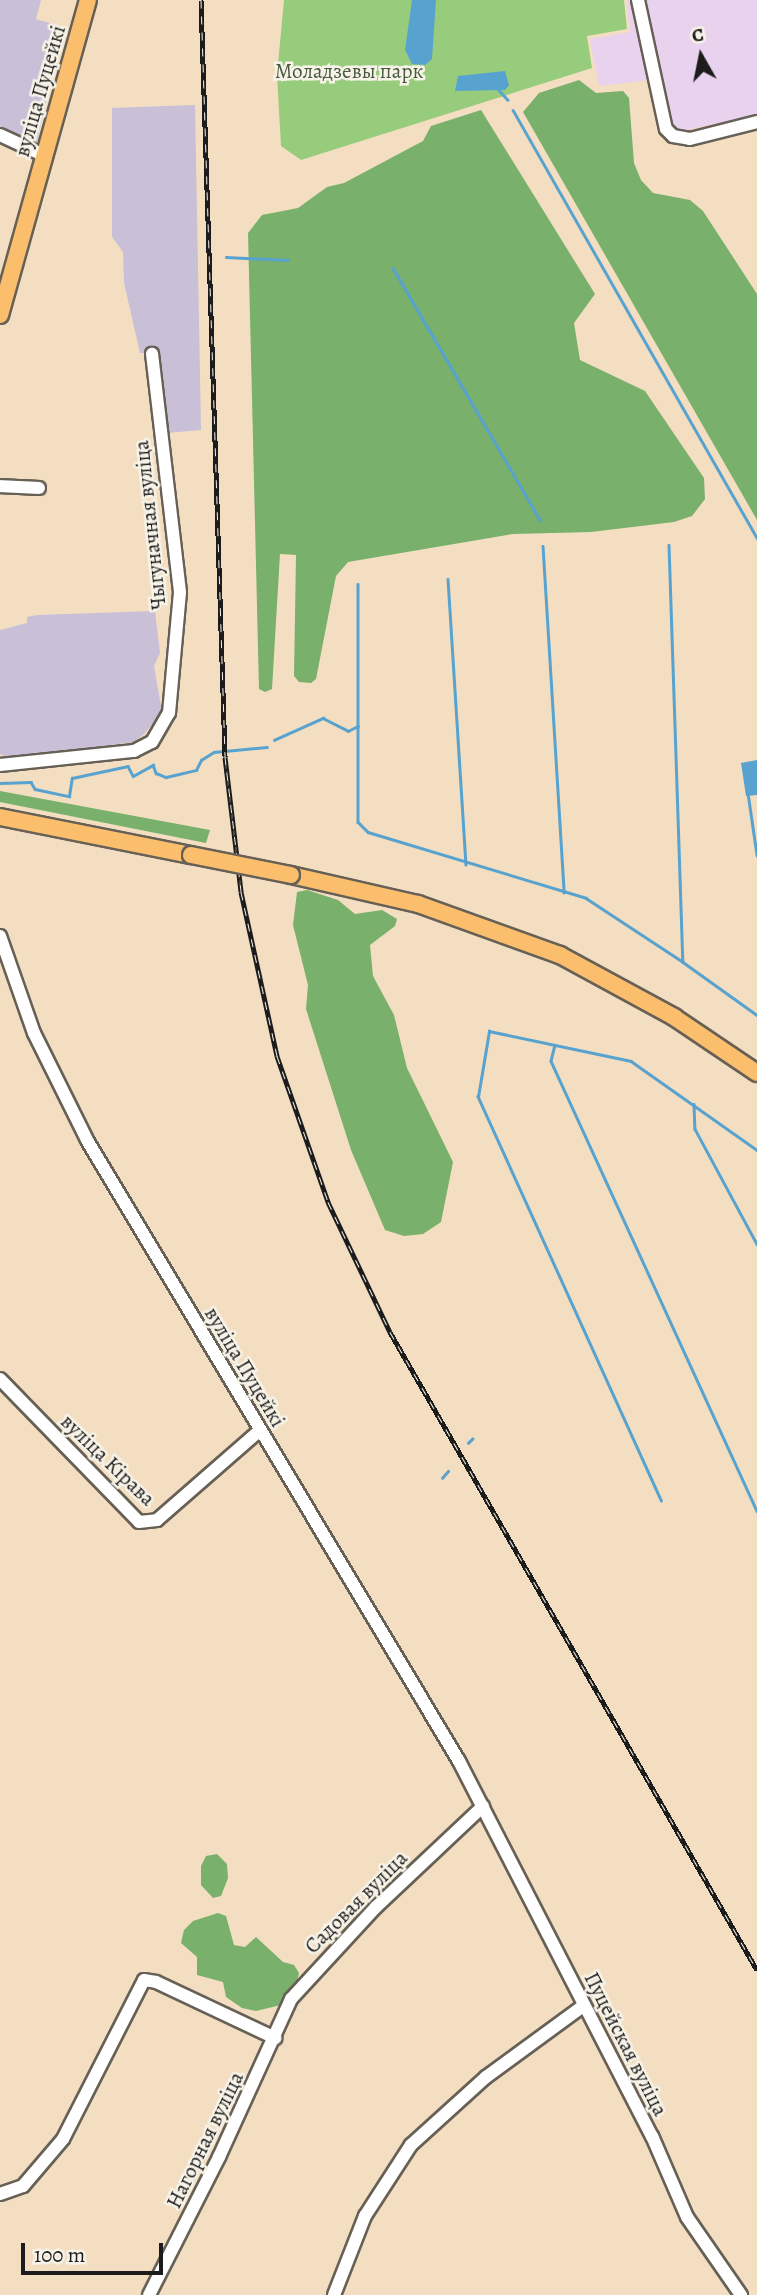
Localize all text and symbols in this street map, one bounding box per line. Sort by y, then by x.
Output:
north arrow [666,21,736,91]
street label: вуліца Пуцейкі [9,22,71,160]
text: С [690,22,706,49]
park label: Моладзевы парк [275,58,423,84]
street label: Чыгуначная вуліца [129,439,171,611]
street label: вуліца Пуцейкі [199,1302,291,1432]
street label: вуліца Кірава [56,1409,160,1511]
street label: Садовая вуліца [299,1845,413,1959]
street label: Пуцейская вуліца [579,1968,673,2120]
street label: Нагорная вуліца [161,2068,249,2212]
scale bar [24,2228,166,2272]
text: 100 m [34,2241,85,2269]

